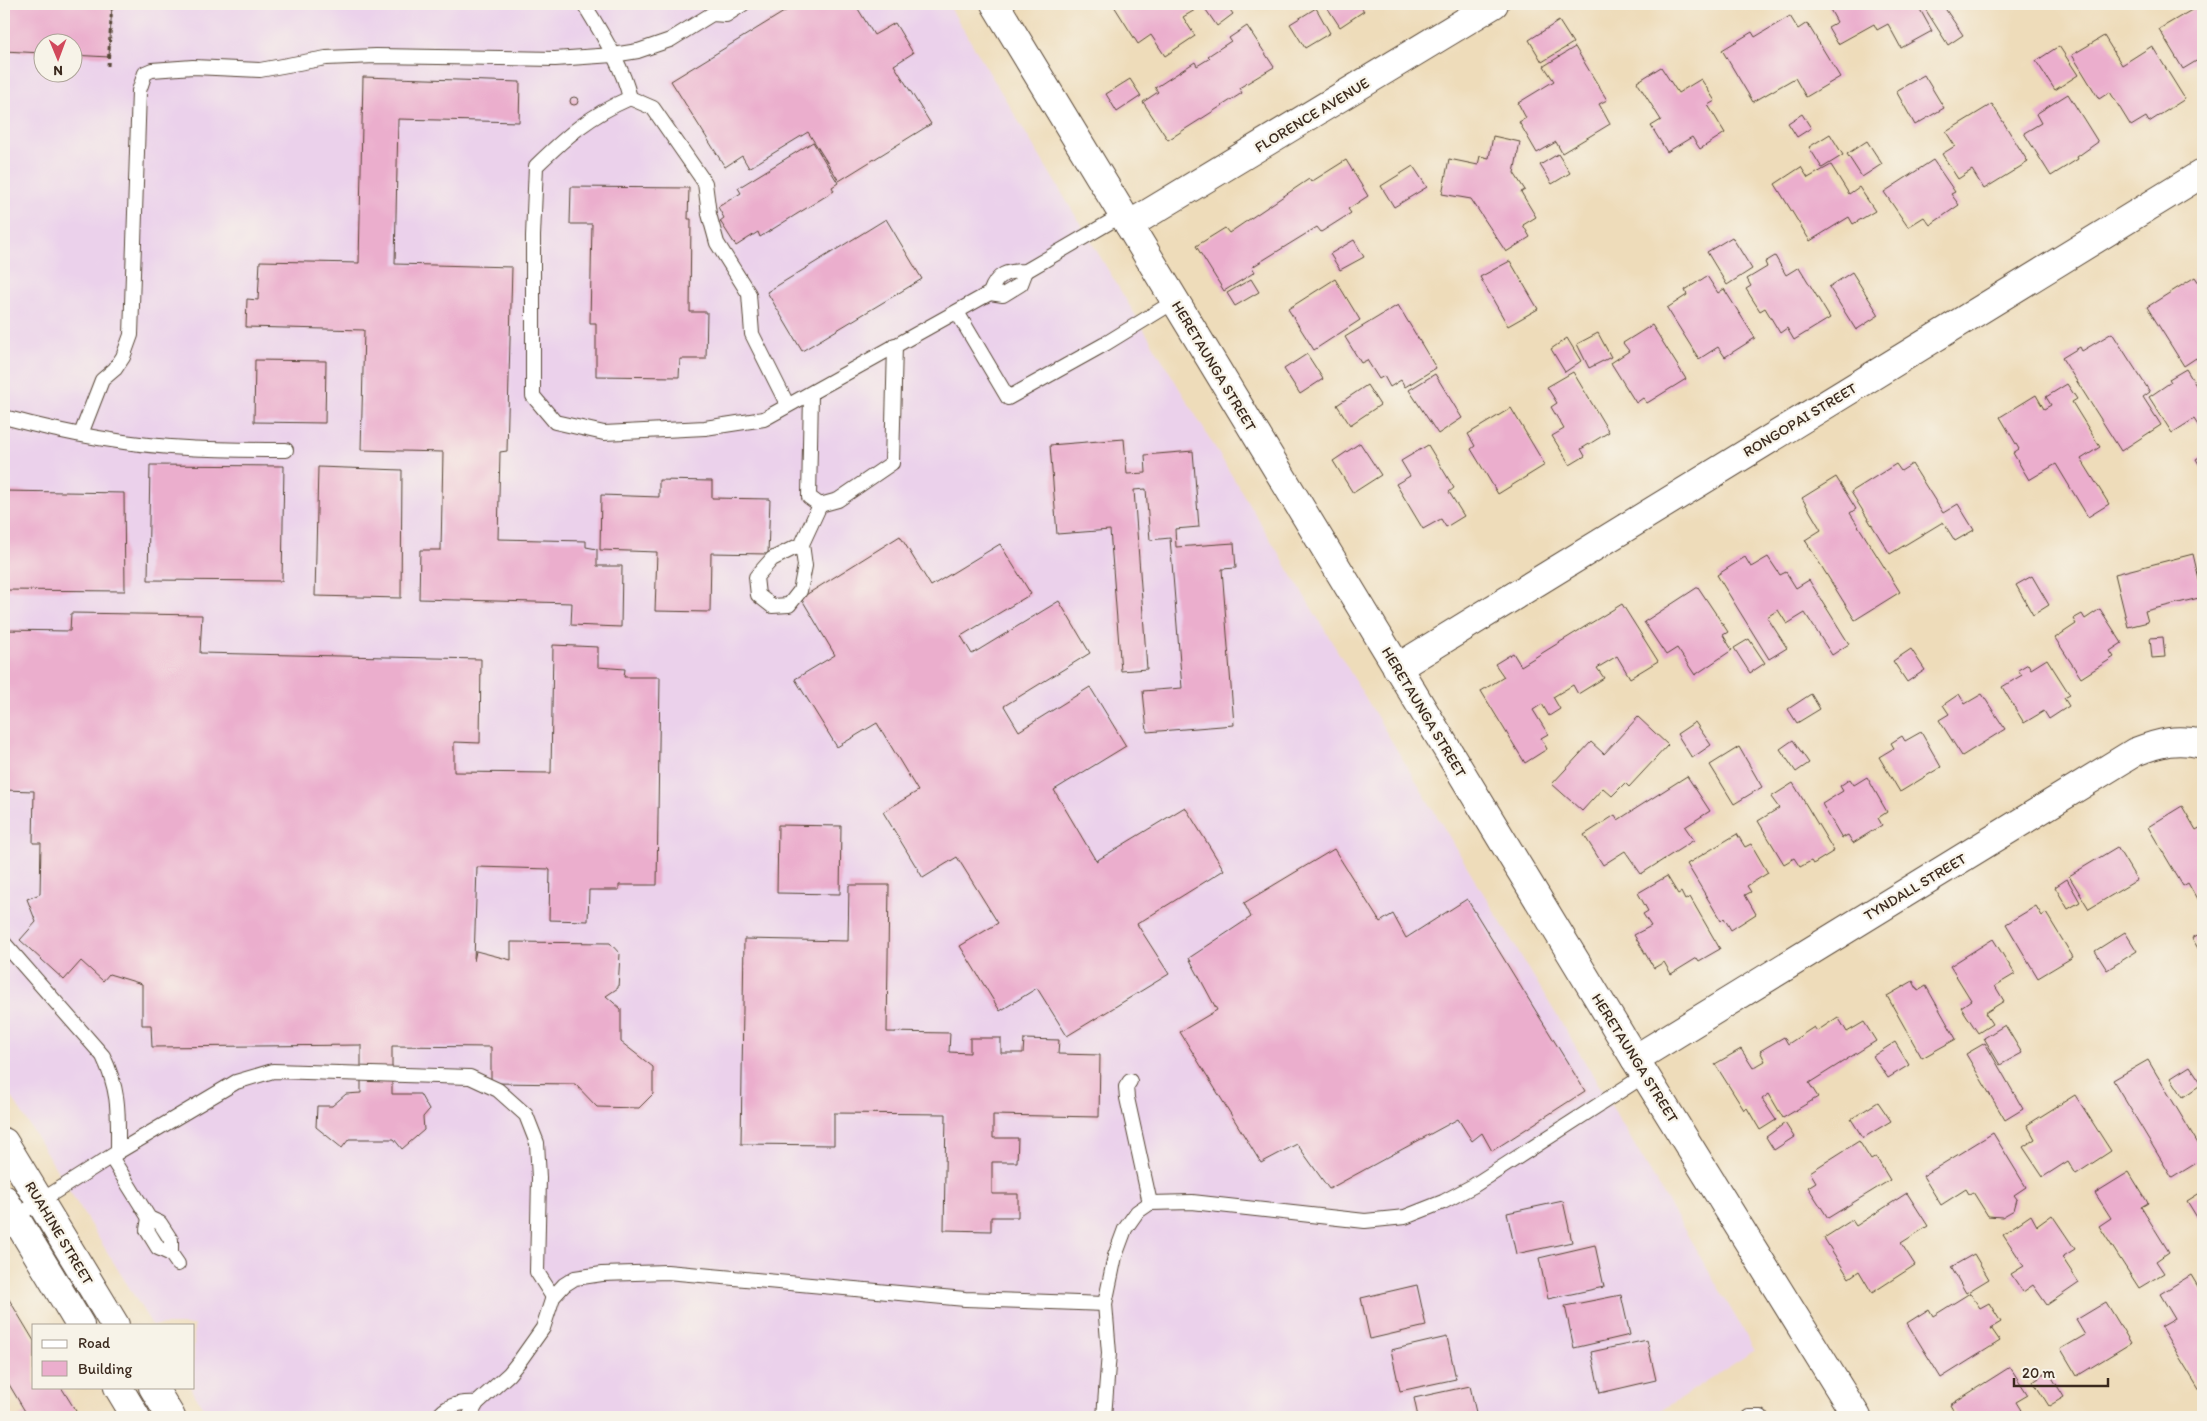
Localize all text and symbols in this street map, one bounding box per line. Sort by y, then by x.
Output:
north arrow [32,32,82,82]
text: N [53,62,63,79]
street label: FLORENCE AVENUE [1251,74,1373,156]
street label: HERETAUNGA STREET [1168,298,1260,435]
street label: RONGOPAI STREET [1740,379,1861,461]
street label: HERETAUNGA STREET [1378,644,1470,781]
street label: TYNDALL STREET [1861,849,1970,925]
street label: HERETAUNGA STREET [1588,990,1682,1126]
street label: RUAHINE STREET [21,1178,97,1289]
legend [32,1324,195,1388]
text: Road [78,1334,111,1352]
scale bar [2014,1356,2108,1388]
text: Building [78,1360,132,1378]
text: 20 m [2022,1364,2056,1382]

